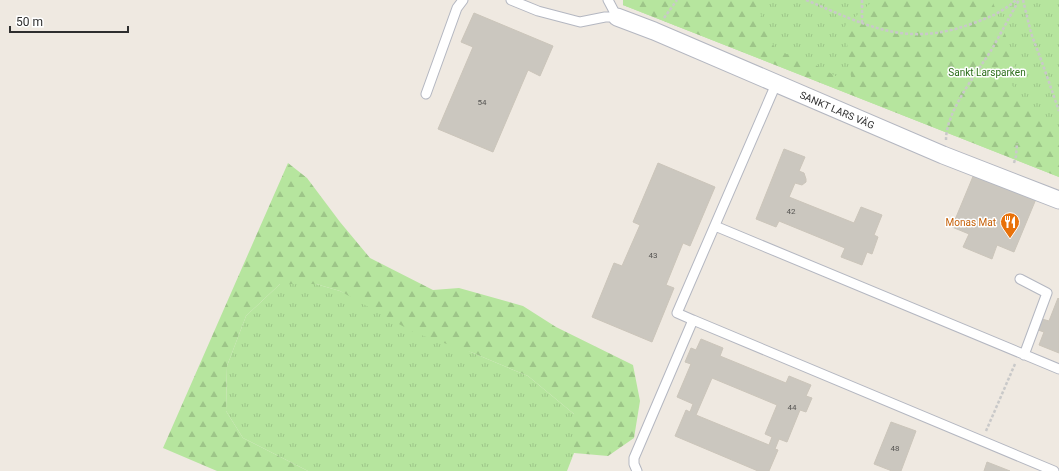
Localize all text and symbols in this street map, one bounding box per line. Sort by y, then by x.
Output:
scale bar [10,8,128,34]
text: 50 m [16,15,43,29]
park label: Sankt Larsparken [948,67,1026,78]
street label: SANKT LARS VÄG [798,89,876,131]
house number: 54 [478,98,487,107]
house number: 42 [787,207,796,216]
restaurant icon: Monas Mat [999,211,1021,239]
place label: Monas Mat [946,217,996,228]
house number: 43 [649,251,658,260]
house number: 44 [788,403,797,412]
house number: 48 [891,444,900,453]

